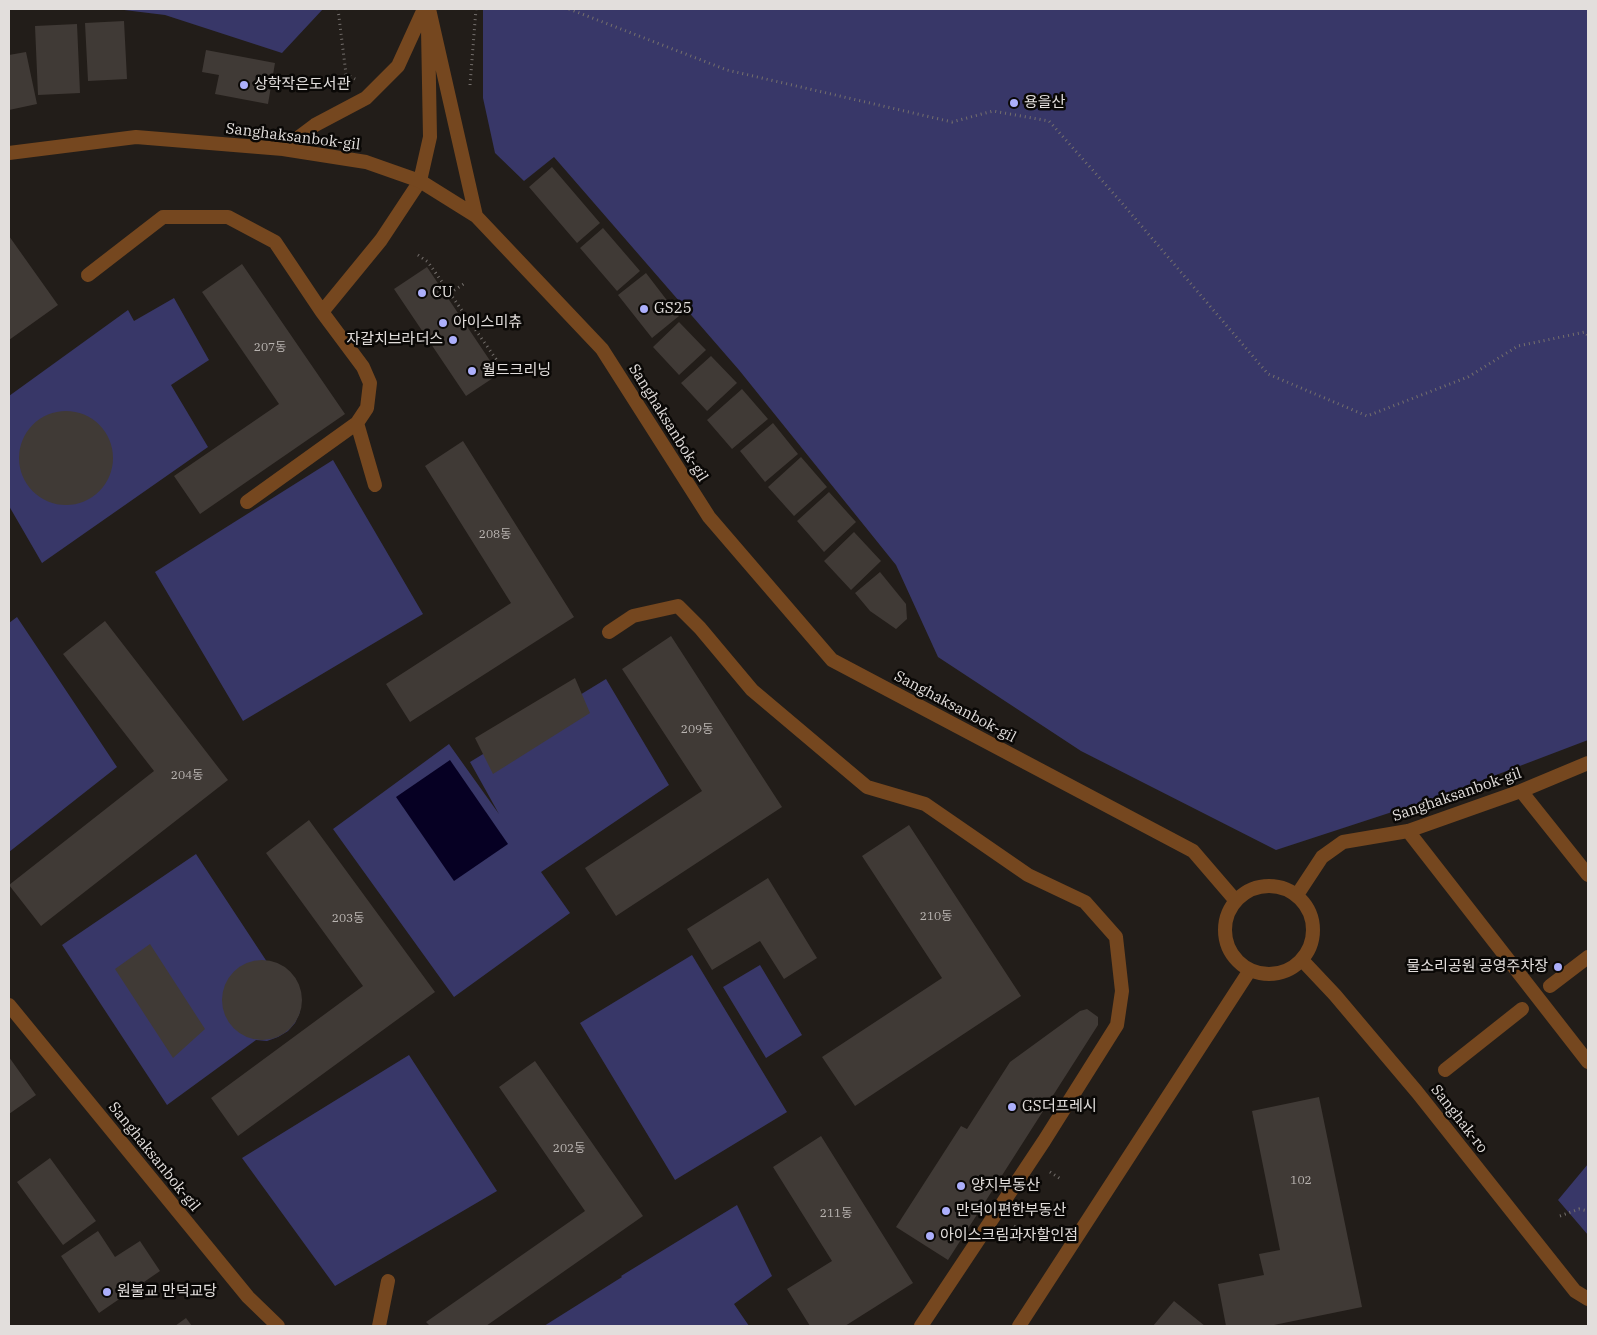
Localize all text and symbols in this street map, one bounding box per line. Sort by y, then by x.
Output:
place label: 상학작은도서관 [254,76,351,94]
marker: 상학작은도서관 [238,79,250,91]
place label: 용을산 [1024,94,1065,112]
marker: 용을산 [1008,97,1020,109]
street label: Sanghaksanbok-gil [225,120,361,154]
place label: CU [432,284,453,302]
marker: CU [416,287,428,299]
place label: GS25 [654,300,692,318]
marker: GS25 [638,303,650,315]
place label: 아이스미츄 [453,314,522,332]
marker: 아이스미츄 [437,317,449,329]
place label: 자갈치브라더스 [346,331,443,349]
marker: 자갈치브라더스 [447,334,459,346]
house number: 207동 [254,341,286,355]
street label: Sanghaksanbok-gil [624,361,712,485]
place label: 월드크리닝 [482,362,551,380]
marker: 월드크리닝 [466,365,478,377]
house number: 208동 [479,528,511,542]
street label: Sanghaksanbok-gil [891,667,1019,747]
house number: 209동 [681,723,713,737]
street label: Sanghaksanbok-gil [1390,764,1524,826]
house number: 204동 [171,769,203,783]
house number: 210동 [920,910,952,924]
house number: 203동 [332,912,364,926]
place label: 물소리공원 공영주차장 [1407,958,1548,976]
marker: 물소리공원 공영주차장 [1552,961,1564,973]
street label: Sanghak-ro [1427,1081,1491,1157]
place label: GS더프레시 [1022,1098,1097,1116]
street label: Sanghaksanbok-gil [104,1099,204,1215]
marker: GS더프레시 [1006,1101,1018,1113]
house number: 202동 [553,1142,585,1156]
house number: 102 [1290,1174,1312,1188]
place label: 양지부동산 [971,1177,1040,1195]
marker: 양지부동산 [955,1180,967,1192]
place label: 만덕이편한부동산 [956,1202,1066,1220]
marker: 만덕이편한부동산 [940,1205,952,1217]
house number: 211동 [820,1207,852,1221]
place label: 아이스크림과자할인점 [940,1227,1078,1245]
marker: 아이스크림과자할인점 [924,1230,936,1242]
place label: 원불교 만덕교당 [117,1283,217,1301]
marker: 원불교 만덕교당 [101,1286,113,1298]

